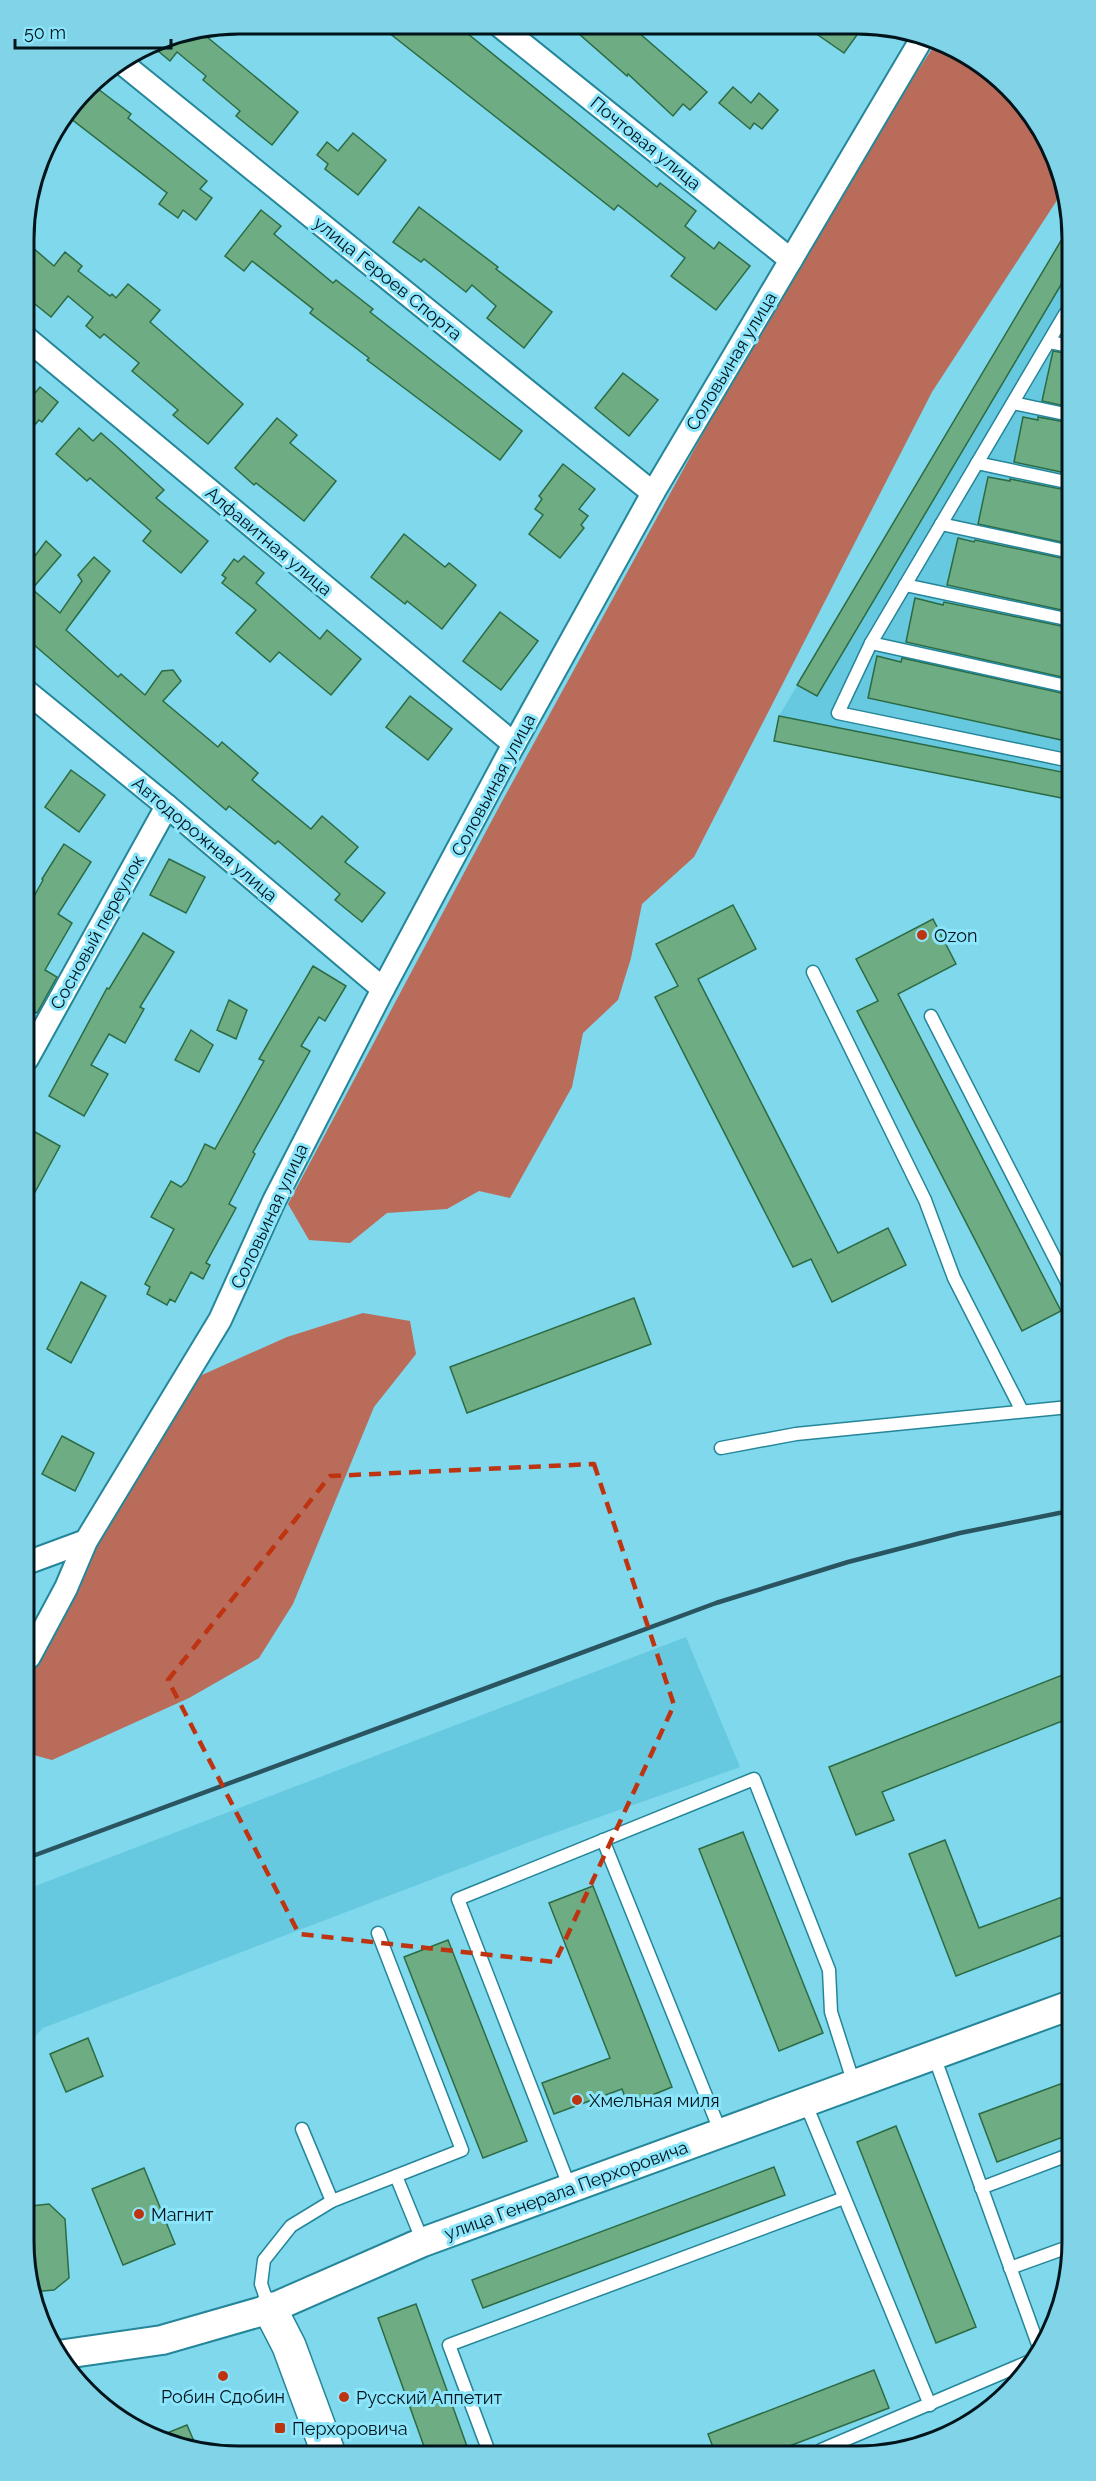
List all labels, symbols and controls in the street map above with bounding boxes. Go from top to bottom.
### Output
scale bar [15,12,171,50]
text: 50 m [24,22,66,43]
street label: Почтовая улица [587,92,705,194]
street label: улица Героев Спорта [310,212,466,344]
street label: Соловьиная улица [681,288,781,434]
street label: Алфавитная улица [202,482,336,600]
street label: Соловьиная улица [447,710,539,860]
street label: Автодорожная улица [128,772,282,906]
street label: Сосновый переулок [46,851,148,1013]
place label: Ozon [934,925,977,946]
marker: Ozon [915,928,929,942]
street label: Соловьиная улица [226,1140,312,1292]
place label: Хмельная миля [589,2090,720,2111]
marker: Хмельная миля [570,2093,584,2107]
street label: улица Генерала Перхоровича [441,2136,691,2244]
place label: Магнит [151,2204,214,2225]
marker: Магнит [132,2207,146,2221]
marker: Робин Сдобин [216,2369,230,2383]
place label: Робин Сдобин [161,2386,285,2407]
place label: Русский Аппетит [356,2387,503,2408]
marker: Русский Аппетит [337,2390,351,2404]
place label: Перхоровича [292,2418,408,2439]
marker: Перхоровича [273,2421,287,2435]

